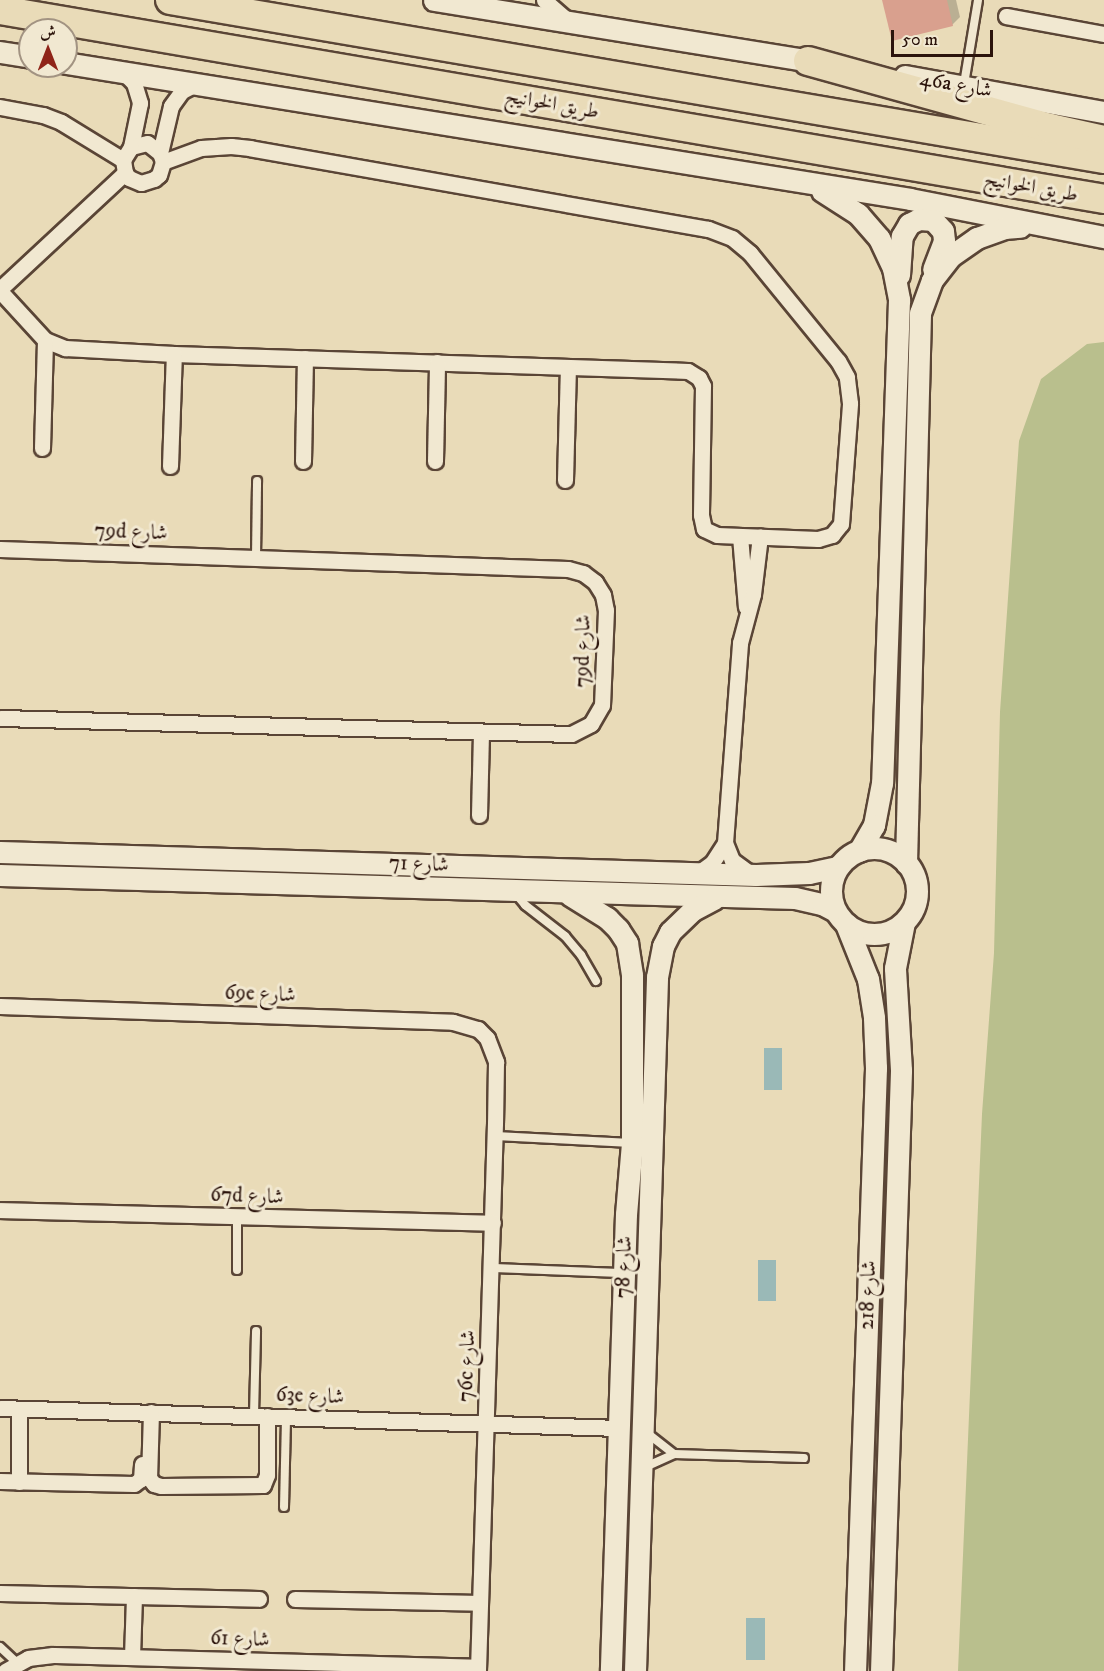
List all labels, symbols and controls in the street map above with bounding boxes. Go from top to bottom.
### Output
north arrow [18,18,78,78]
scale bar [894,18,996,56]
text: ش [40,22,56,42]
text: 50 m [902,29,938,51]
street label: 46a شارع [918,66,994,104]
street label: طريق الخوانيج [503,83,601,125]
street label: طريق الخوانيج [982,166,1080,208]
street label: 79d شارع [94,518,168,546]
street label: 79d شارع [570,614,596,688]
street label: شارع 71 [389,850,449,878]
street label: 69e شارع [224,980,296,1008]
street label: 67d شارع [210,1182,284,1210]
street label: شارع 78 [610,1235,638,1299]
street label: شارع 218 [854,1260,882,1330]
street label: 76c شارع [453,1330,481,1402]
street label: 63e شارع [275,1382,345,1410]
street label: شارع 61 [210,1625,270,1653]

